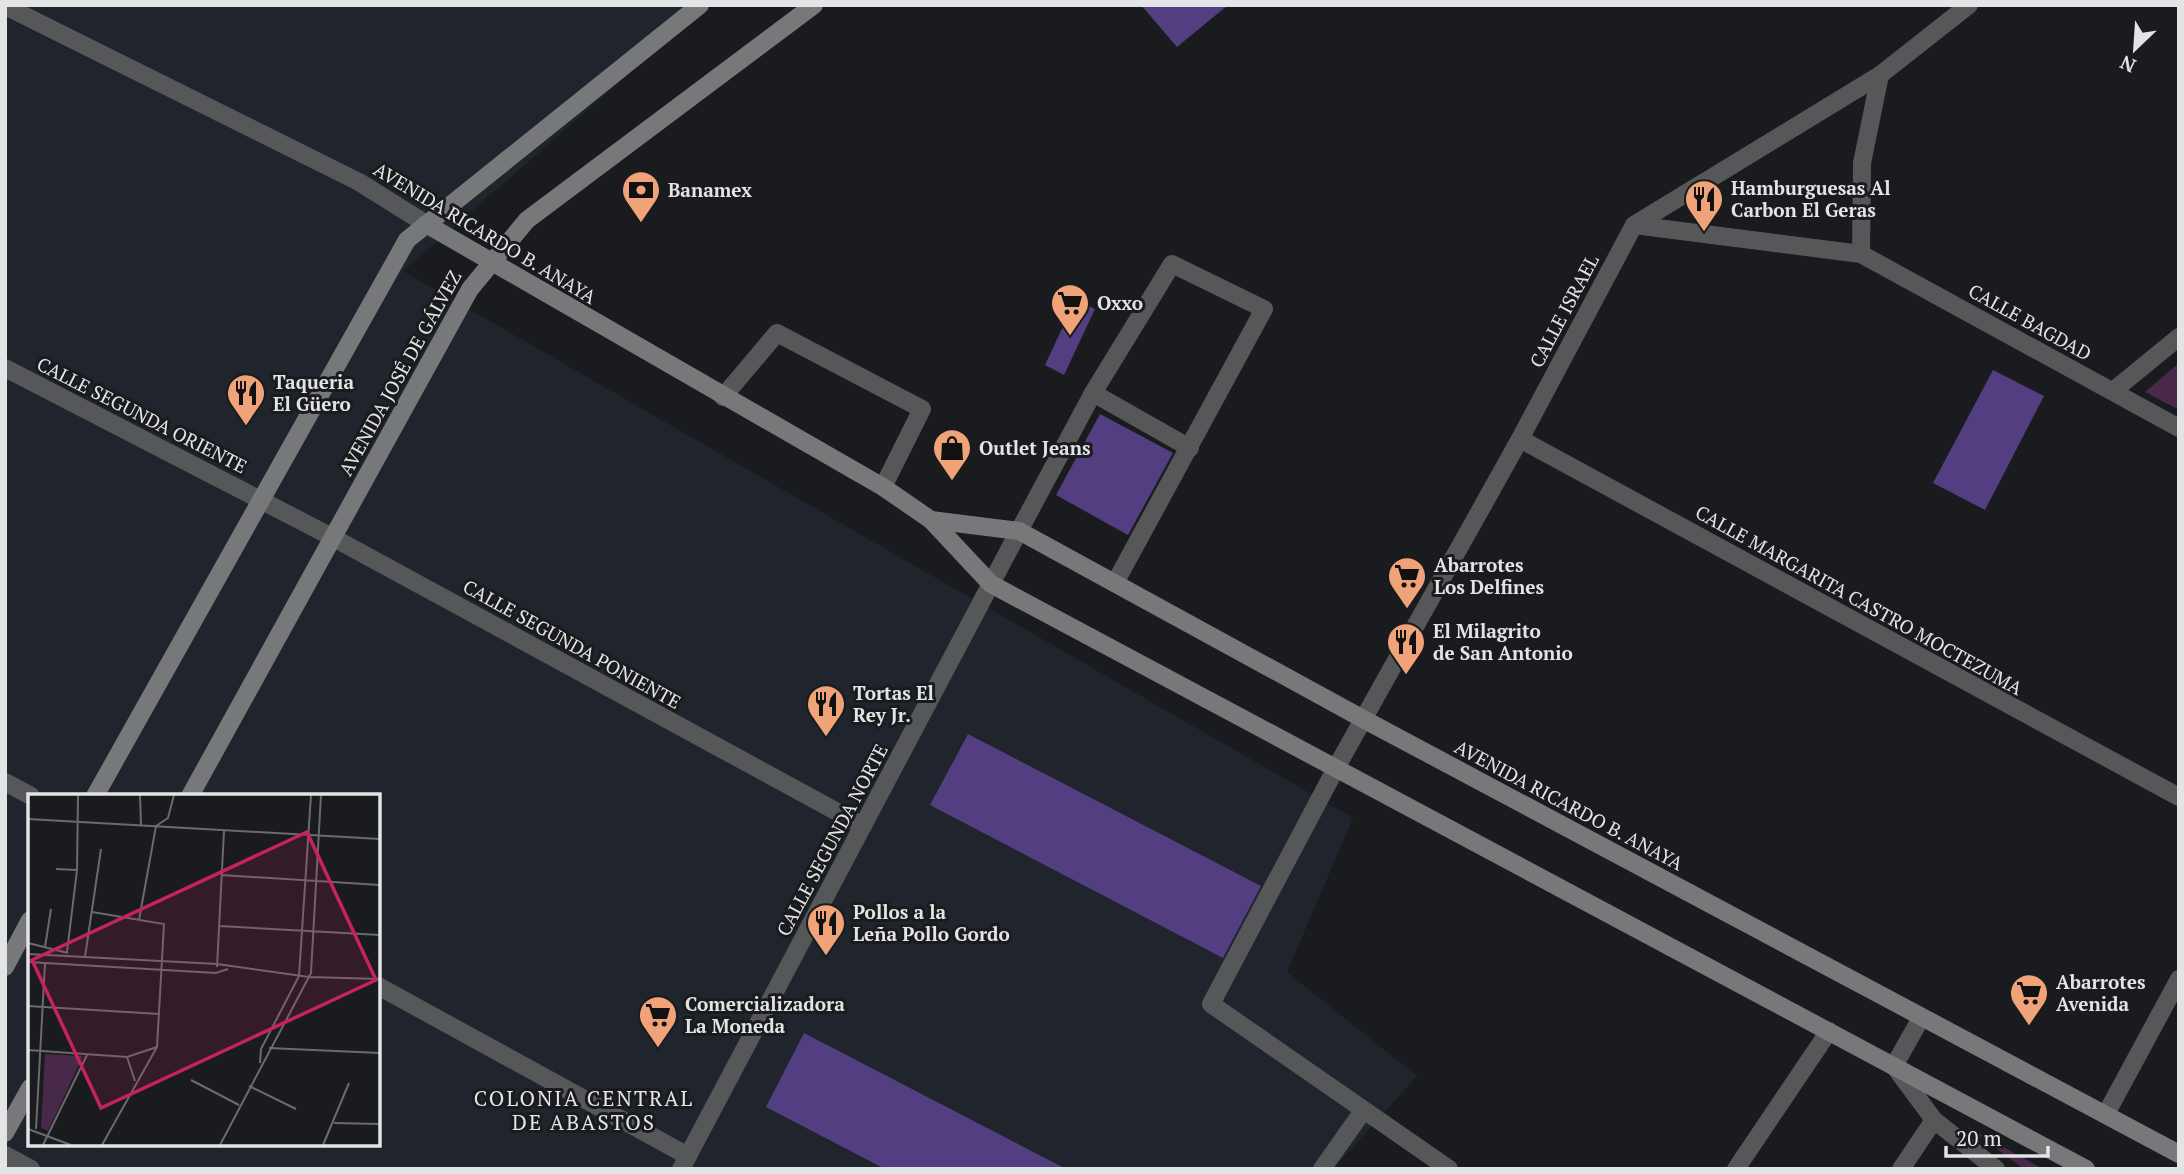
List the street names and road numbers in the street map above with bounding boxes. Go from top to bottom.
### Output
street label: AVENIDA RICARDO B. ANAYA [369,156,601,309]
street label: CALLE ISRAEL [1523,249,1604,372]
street label: AVENIDA JOSÉ DE GÁLVEZ [333,266,467,480]
street label: CALLE BAGDAD [1964,277,2096,366]
street label: CALLE SEGUNDA ORIENTE [33,351,252,478]
street label: CALLE MARGARITA CASTRO MOCTEZUMA [1691,499,2027,700]
street label: CALLE SEGUNDA PONIENTE [459,573,686,714]
street label: AVENIDA RICARDO B. ANAYA [1451,734,1688,876]
street label: CALLE SEGUNDA NORTE [770,739,893,940]

